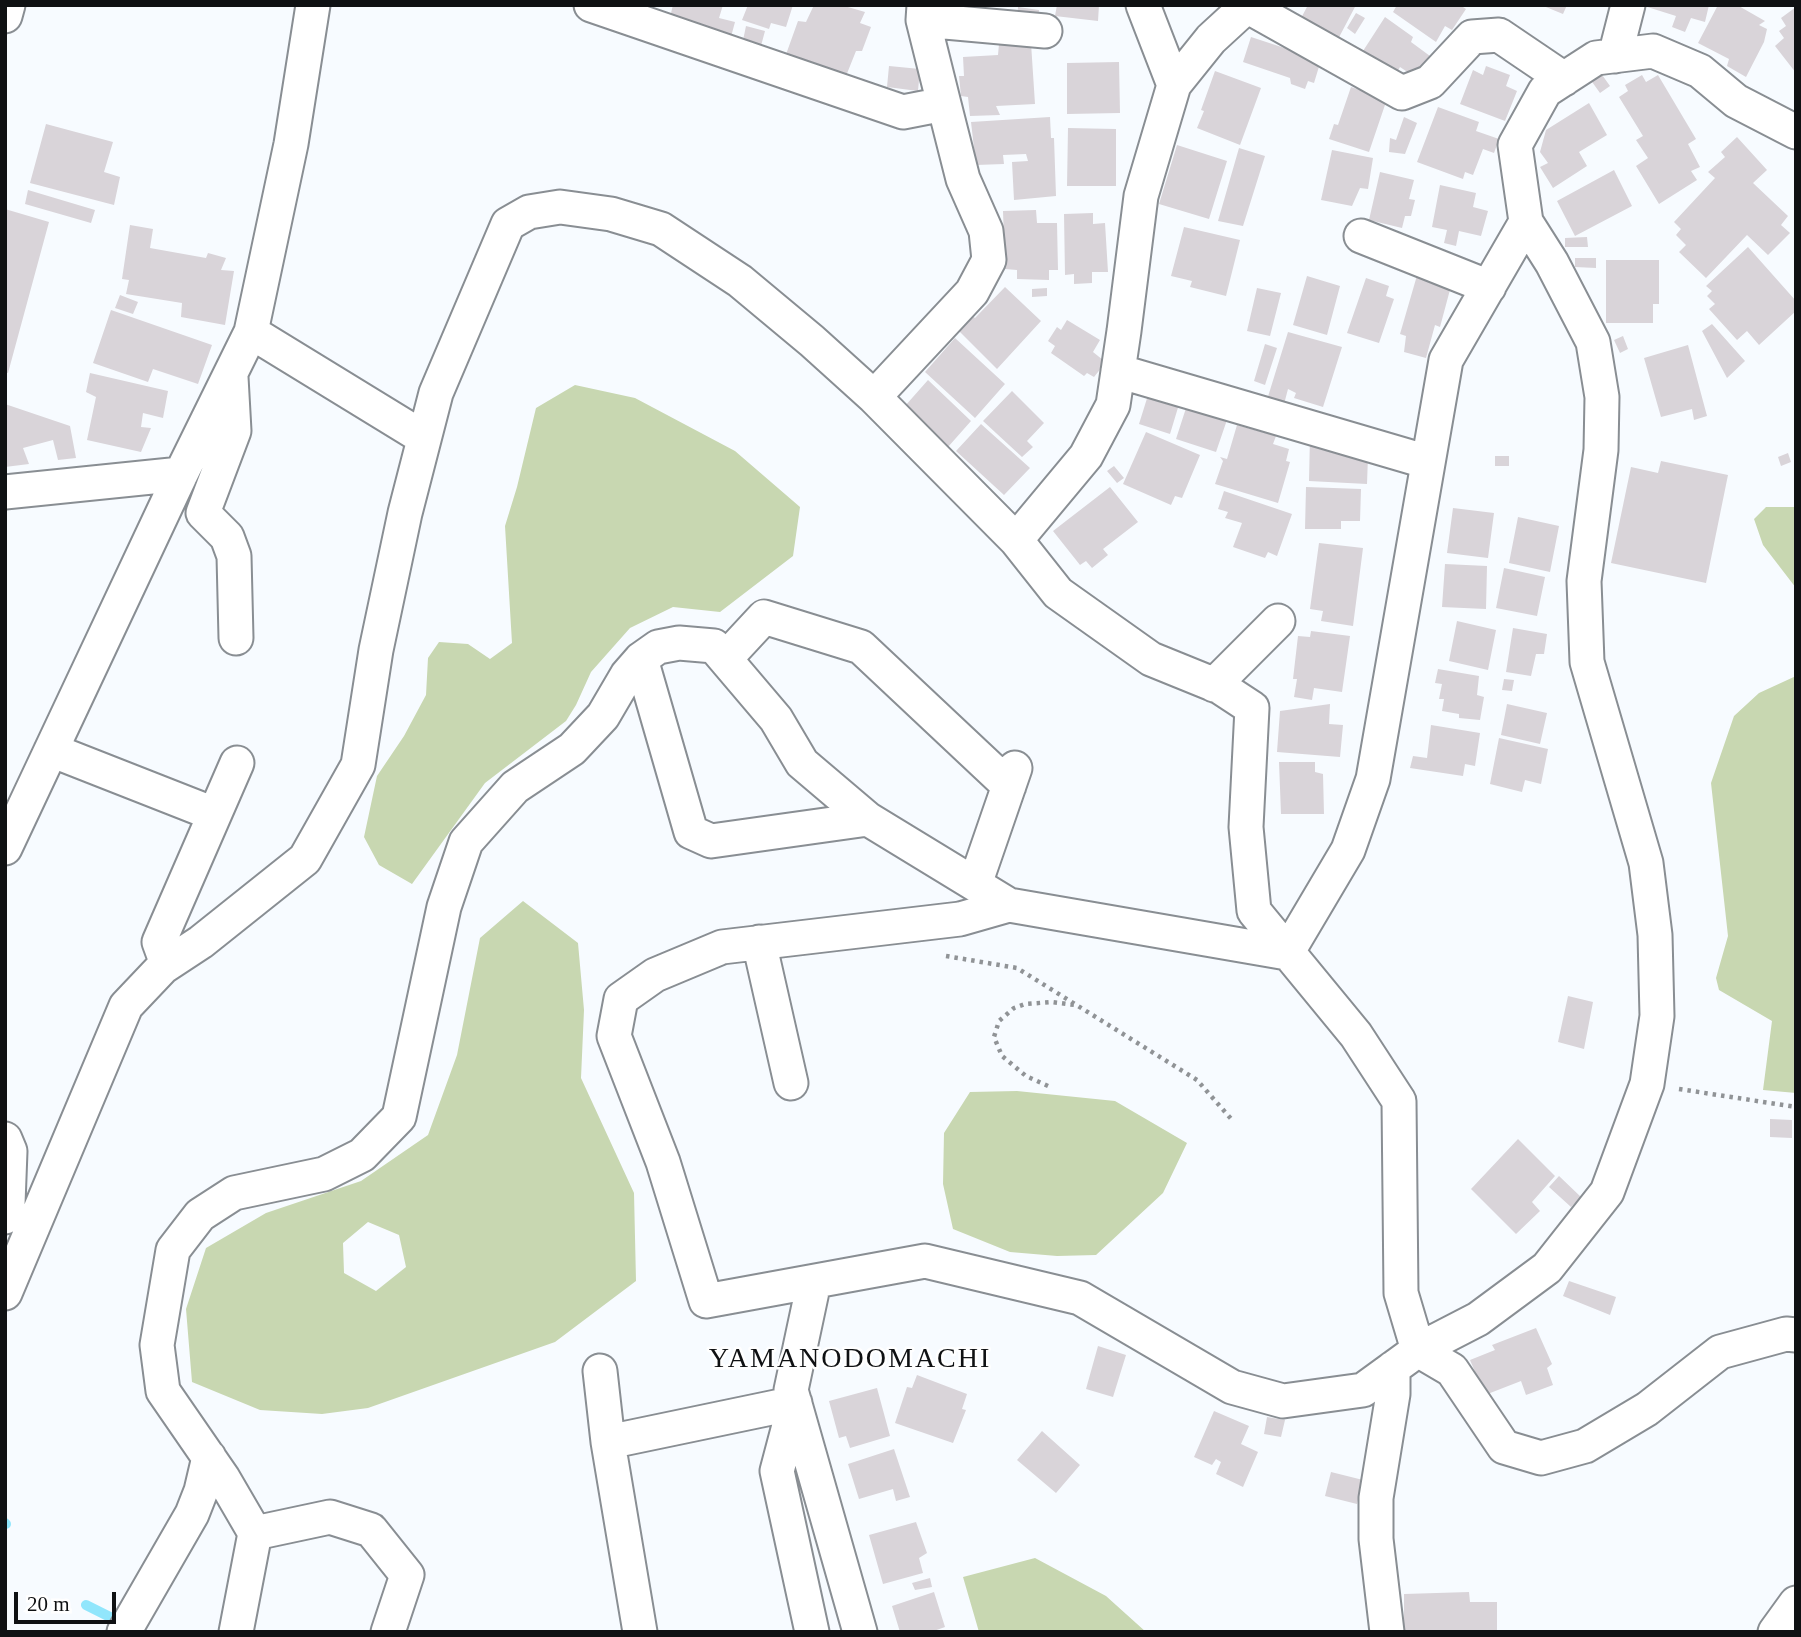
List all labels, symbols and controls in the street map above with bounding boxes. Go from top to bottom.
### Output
district label: YAMANODOMACHI [710,1343,990,1377]
scale bar [18,1578,119,1622]
text: 20 m [27,1592,70,1616]

